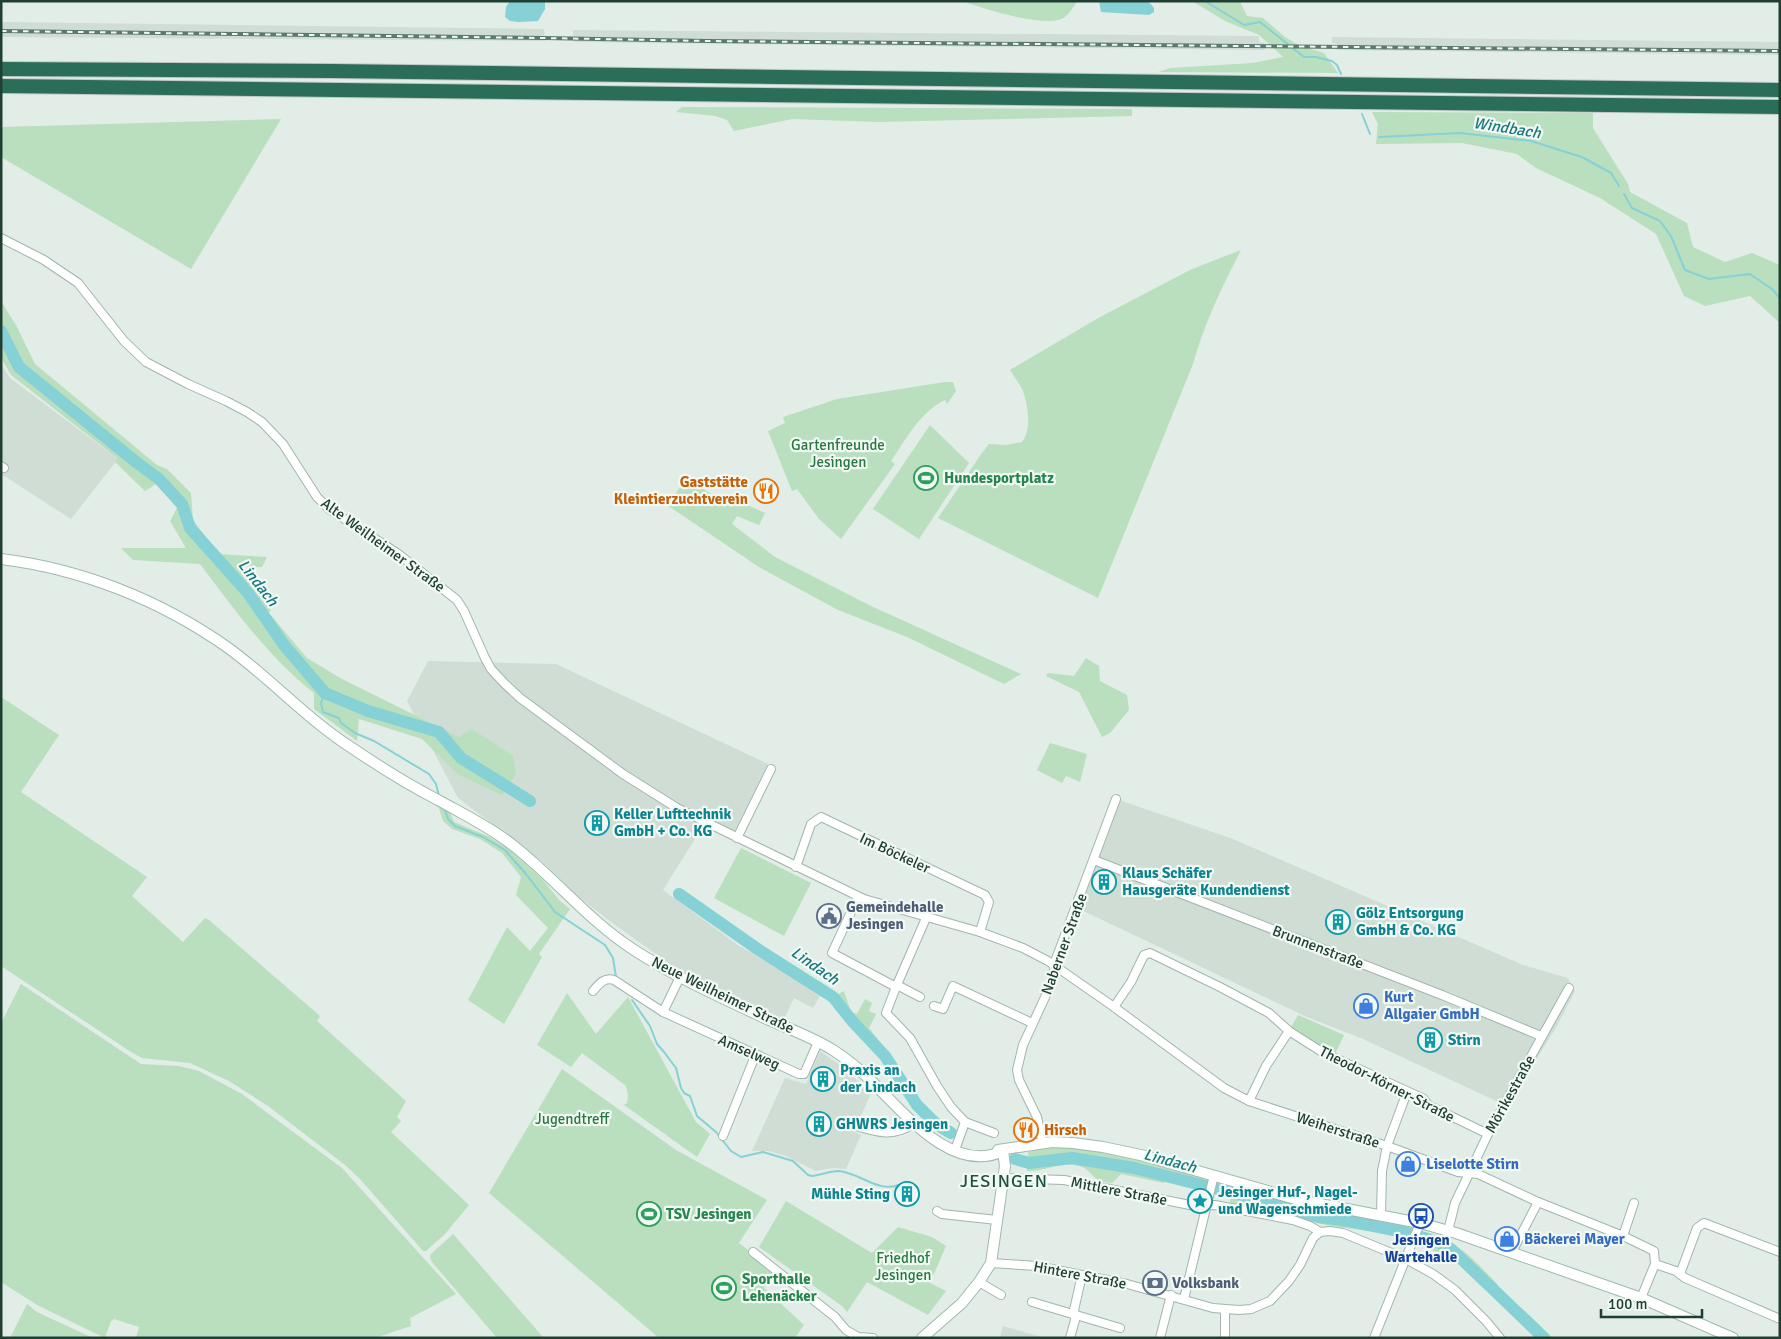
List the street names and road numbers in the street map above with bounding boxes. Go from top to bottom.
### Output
street label: Alte Weilheimer Straße [318,494,448,596]
street label: Im Böckeler [857,829,934,877]
street label: Naberner Straße [1037,891,1091,997]
street label: Brunnenstraße [1270,921,1366,973]
street label: Neue Weilheimer Straße [649,953,797,1037]
street label: Amselweg [715,1030,783,1074]
street label: Theodor-Körner-Straße [1316,1042,1458,1126]
street label: Mörikestraße [1481,1052,1539,1136]
street label: Weiherstraße [1294,1108,1382,1152]
street label: Mittlere Straße [1069,1173,1169,1209]
street label: Hintere Straße [1032,1257,1128,1293]

